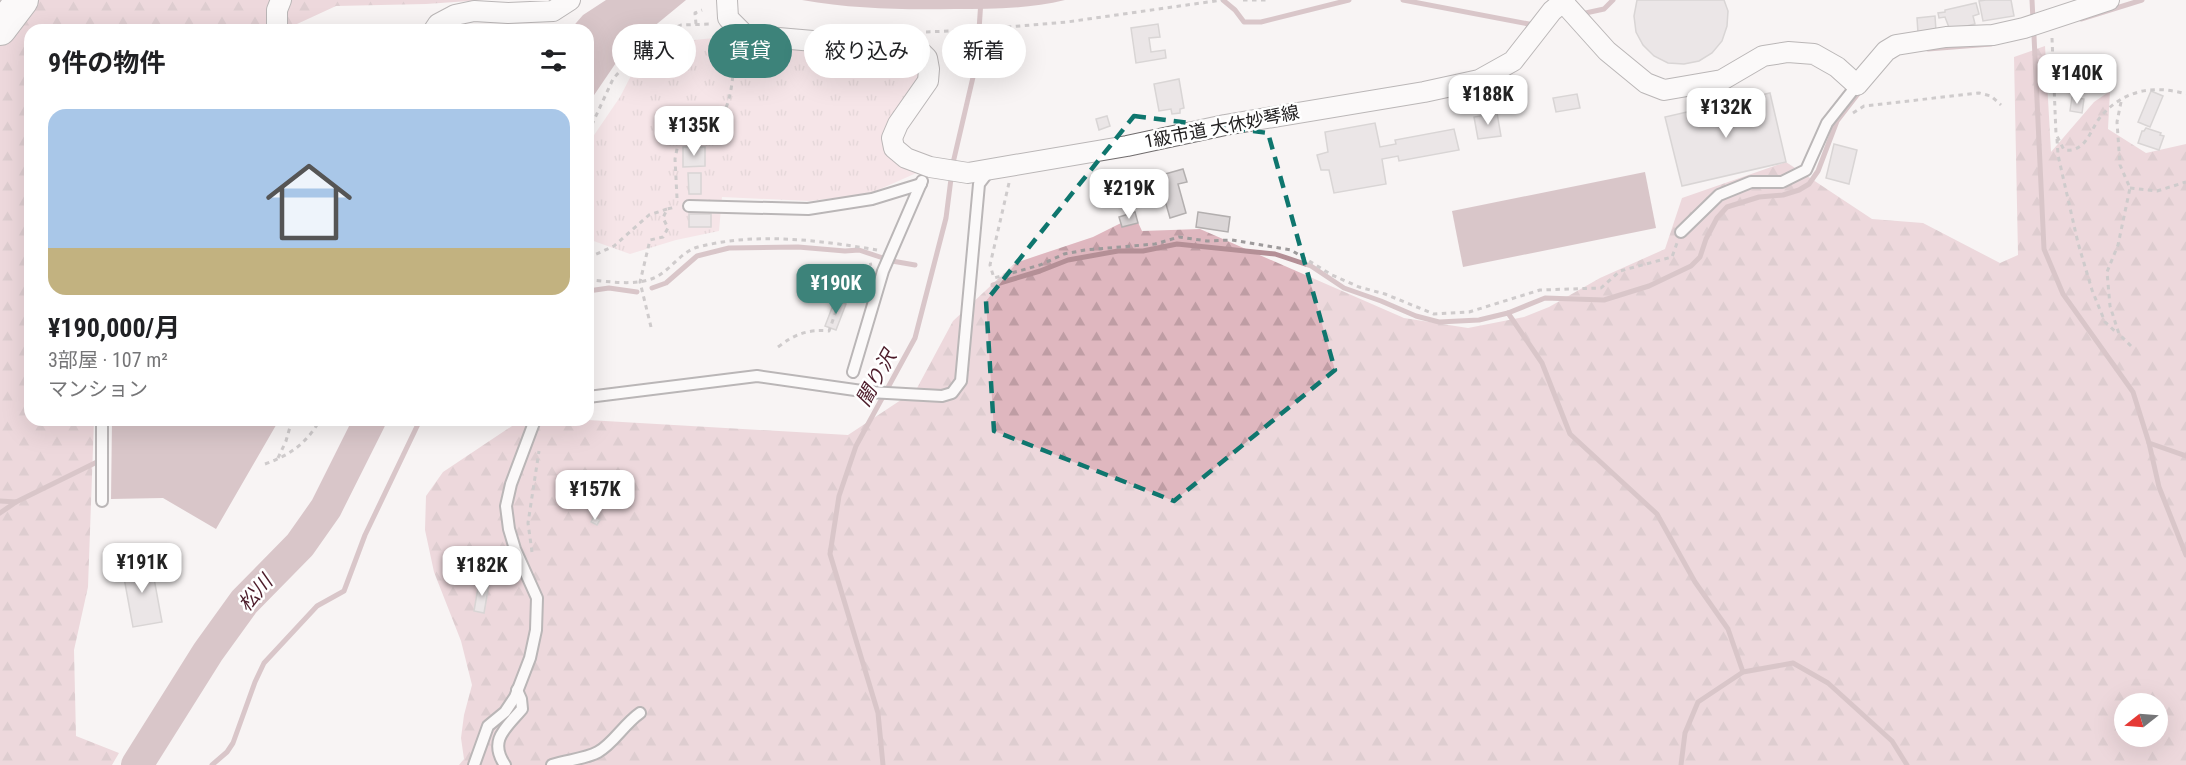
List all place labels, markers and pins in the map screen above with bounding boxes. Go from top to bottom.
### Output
pin: ¥140K [2035,54,2119,105]
pin: ¥188K [1446,75,1530,126]
pin: ¥132K [1684,88,1768,139]
pin: ¥135K [652,106,736,157]
pin: ¥219K [1087,169,1171,220]
pin: ¥190K [794,264,878,315]
pin: ¥157K [553,470,637,521]
pin: ¥191K [100,543,184,594]
pin: ¥182K [440,546,524,597]

